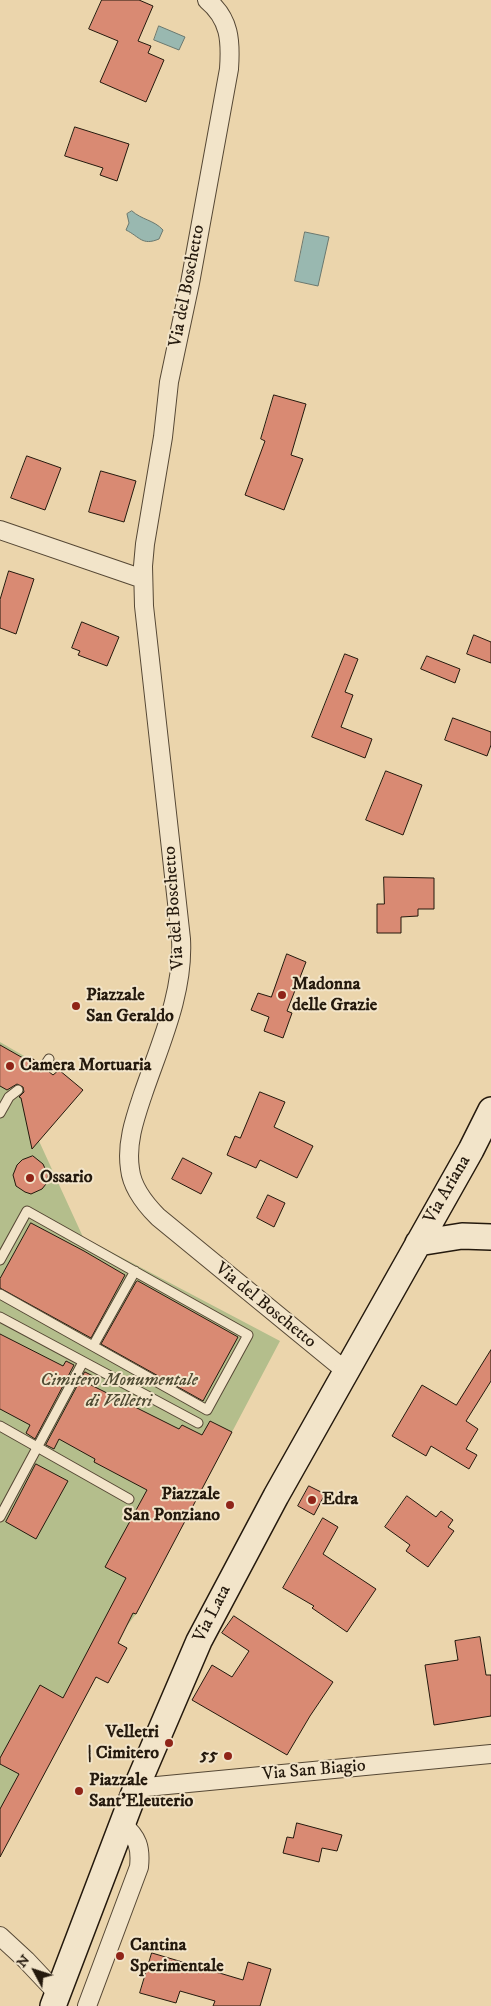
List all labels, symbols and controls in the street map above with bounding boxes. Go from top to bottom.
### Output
street label: Via del Boschetto [166,223,210,349]
street label: Via del Boschetto [160,845,190,971]
place label: Madonna delle Grazie [292,974,377,1016]
place label: Piazzale San Geraldo [86,985,174,1028]
marker: Madonna delle Grazie [276,989,288,1001]
marker: Piazzale San Geraldo [70,1000,82,1012]
place label: Camera Mortuaria [20,1055,151,1077]
marker: Camera Mortuaria [4,1060,16,1072]
street label: Via Ariana [420,1152,476,1228]
place label: Ossario [40,1167,93,1189]
marker: Ossario [24,1172,36,1184]
street label: Via del Boschetto [210,1259,320,1353]
park label: Cimitero Monumentale di Velletri [40,1370,198,1412]
place label: Piazzale San Ponziano [123,1484,220,1526]
place label: Edra [322,1489,358,1511]
marker: Edra [306,1494,318,1506]
marker: Piazzale San Ponziano [224,1499,236,1511]
street label: Via Lata [189,1582,237,1646]
place label: Velletri | Cimitero [87,1722,159,1765]
marker: Velletri | Cimitero [163,1737,175,1749]
place label: 55 [200,1745,218,1767]
marker: 55 [222,1750,234,1762]
street label: Via San Biagio [262,1756,366,1786]
place label: Piazzale Sant'Eleuterio [89,1770,193,1812]
marker: Piazzale Sant'Eleuterio [73,1785,85,1797]
place label: Cantina Sperimentale [130,1935,224,1978]
north arrow [10,1946,60,1996]
marker: Cantina Sperimentale [114,1950,126,1962]
text: N [13,1951,34,1972]

